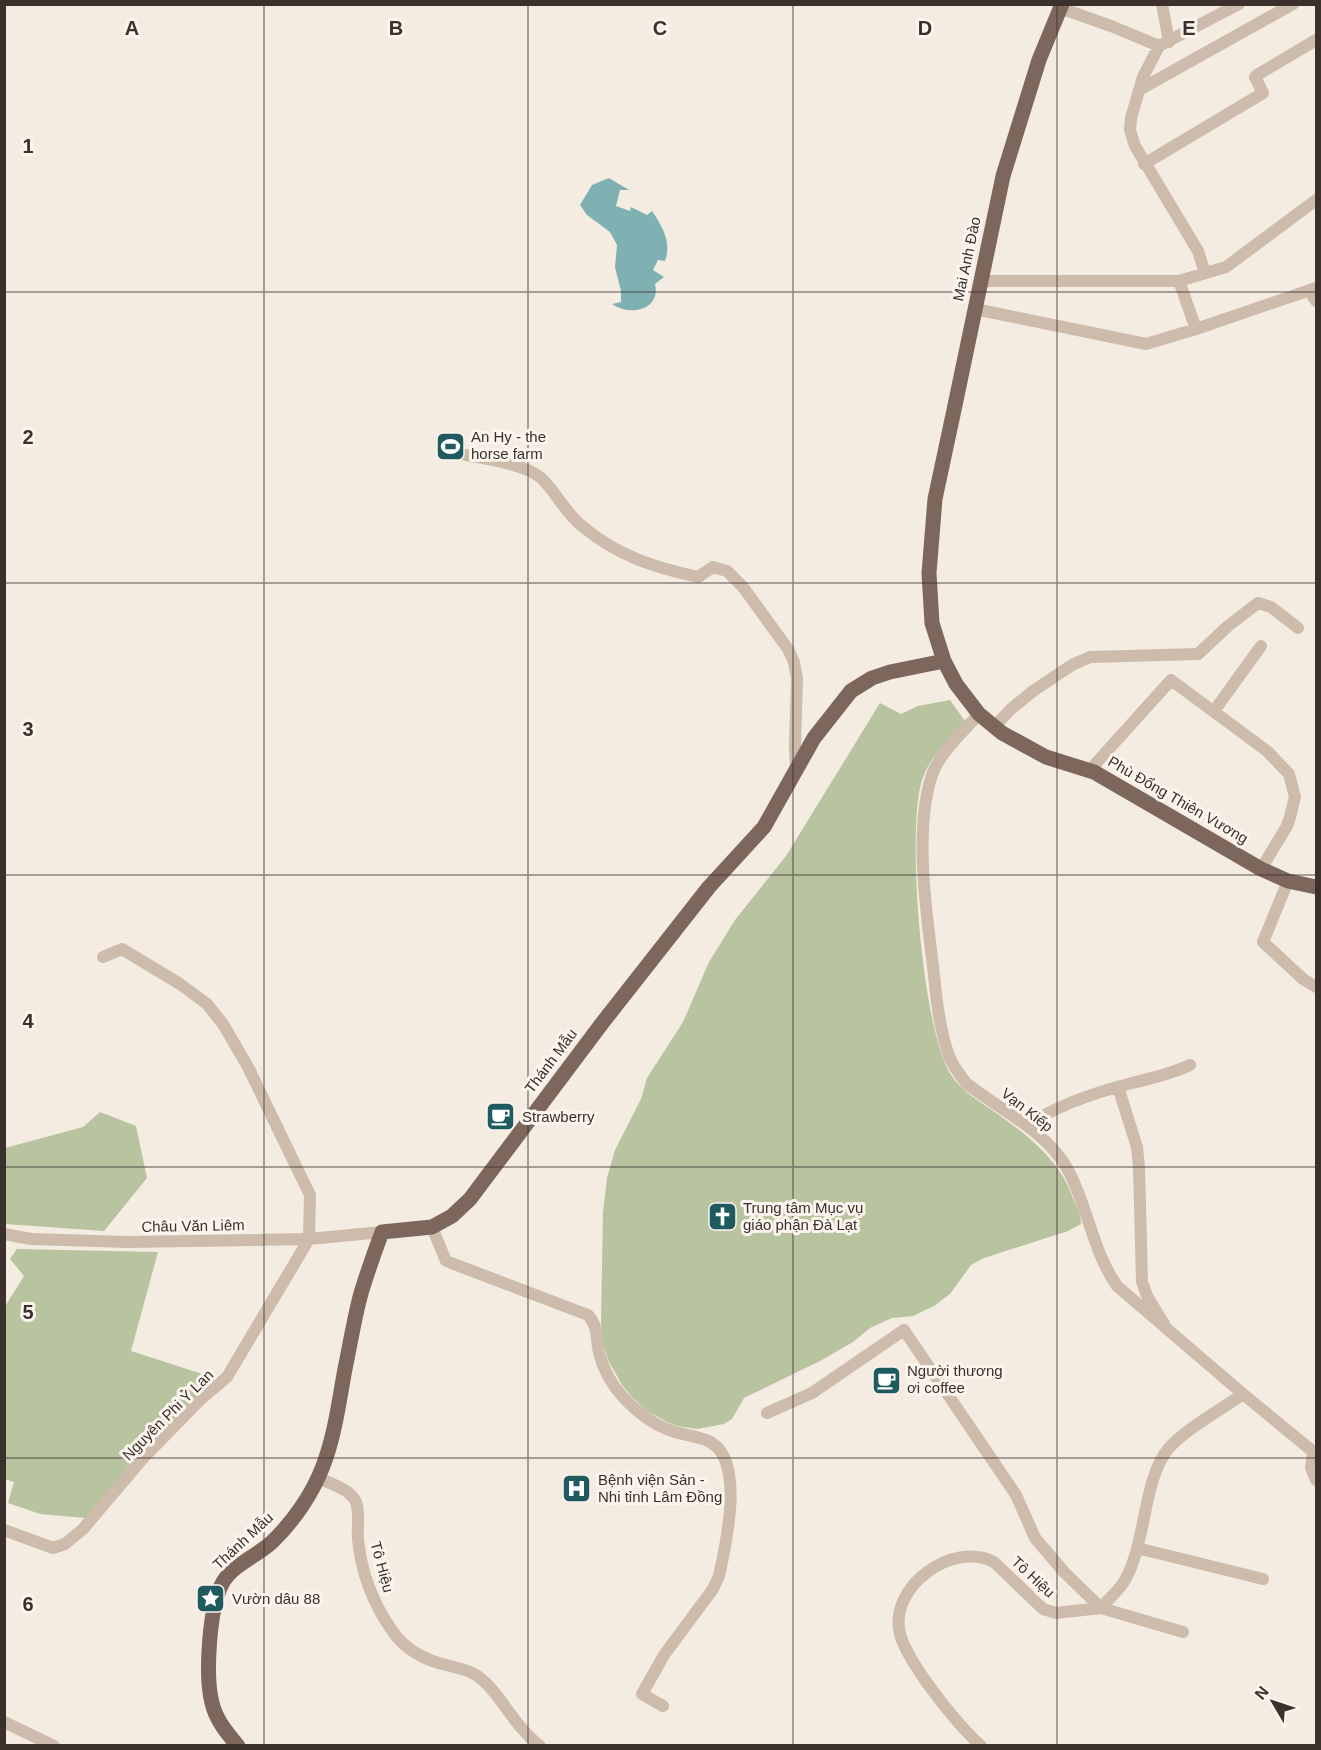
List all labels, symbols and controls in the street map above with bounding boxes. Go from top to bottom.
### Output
text: A [125,17,139,39]
text: B [389,17,403,39]
text: C [653,17,667,39]
text: D [918,17,932,39]
text: E [1182,17,1196,39]
text: 1 [22,135,34,157]
street label: Mai Anh Đào [949,215,984,303]
text: 2 [22,426,34,448]
place label: An Hy - the horse farm [471,428,546,462]
sports icon: An Hy - the horse farm [434,430,466,462]
text: 3 [22,718,34,740]
street label: Phù Đổng Thiên Vương [1105,752,1251,847]
text: 4 [22,1010,34,1032]
street label: Thánh Mẫu [521,1025,580,1096]
street label: Vạn Kiếp [998,1084,1057,1135]
cafe icon: Strawberry [485,1101,517,1133]
place label: Strawberry [522,1108,595,1125]
place label: Trung tâm Mục vụ giáo phận Đà Lạt [743,1199,863,1233]
church icon: Trung tâm Mục vụ giáo phận Đà Lạt [706,1201,738,1233]
street label: Châu Văn Liêm [141,1216,245,1235]
text: 5 [22,1301,34,1323]
place label: Người thương ơi coffee [907,1362,1003,1396]
cafe icon: Người thương ơi coffee [870,1364,902,1396]
street label: Nguyên Phi Ỷ Lan [119,1366,216,1463]
place label: Bệnh viện Sản - Nhi tỉnh Lâm Đồng [598,1471,722,1505]
hospital icon: Bệnh viện Sản - Nhi tỉnh Lâm Đồng [561,1473,593,1505]
street label: Thánh Mẫu [209,1509,276,1573]
street label: Tô Hiệu [367,1539,397,1594]
street label: Tô Hiệu [1008,1553,1058,1601]
place icon: Vườn dâu 88 [195,1583,227,1615]
place label: Vườn dâu 88 [232,1590,320,1607]
text: 6 [22,1593,34,1615]
north arrow [1243,1672,1303,1732]
text: N [1251,1683,1272,1703]

